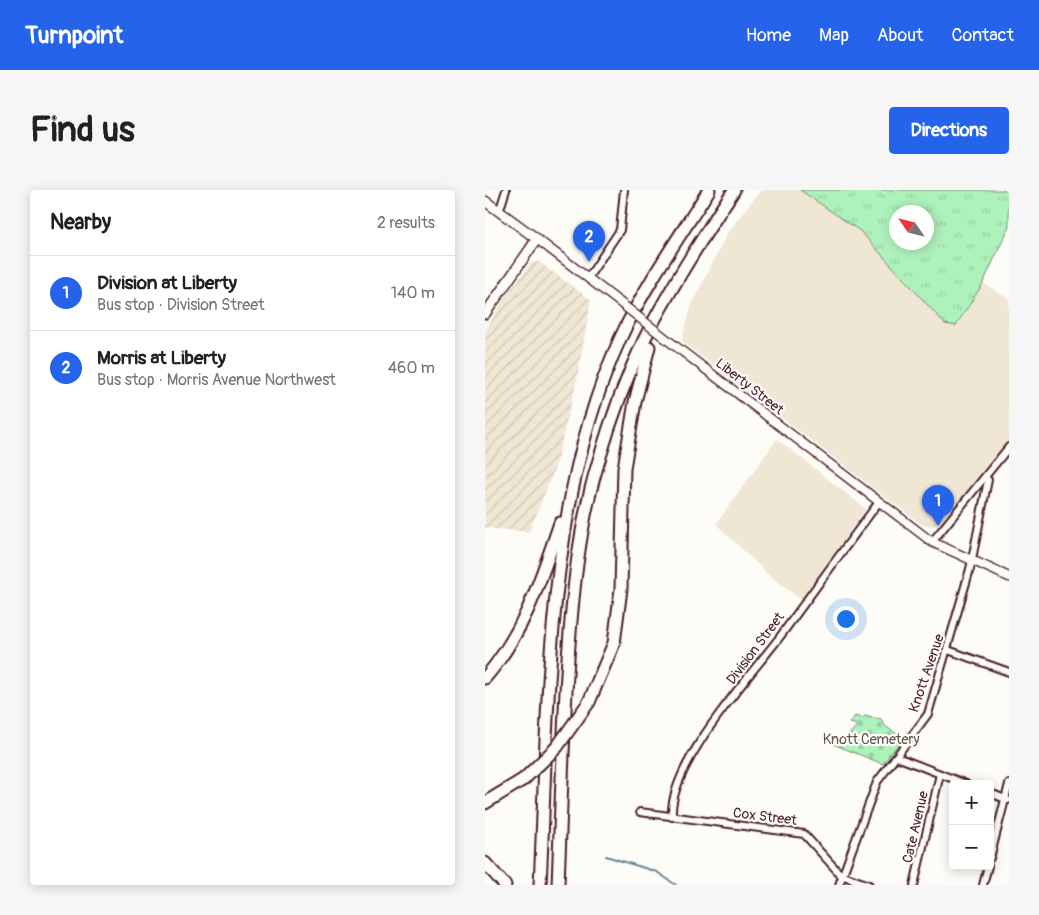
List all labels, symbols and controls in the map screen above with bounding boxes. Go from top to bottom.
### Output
text: Turnpoint [25,21,123,50]
text: Home [746,24,791,47]
text: Map [819,24,849,47]
text: About [877,24,923,47]
text: Contact [951,24,1014,47]
button: Directions [889,107,1009,154]
text: Find us [30,108,135,152]
north arrow [889,205,934,250]
text: Nearby [50,209,111,236]
text: 2 results [377,213,435,233]
pin: 2 [573,221,605,262]
text: Division at Liberty [97,271,237,295]
text: 1 [63,283,69,303]
text: 140 m [391,283,435,303]
text: Bus stop · Division Street [97,295,265,315]
text: Morris at Liberty [97,346,226,370]
street label: Liberty Street [712,355,787,418]
text: 2 [62,358,70,378]
text: 460 m [388,358,435,378]
text: Bus stop · Morris Avenue Northwest [97,370,336,390]
pin: 1 [922,485,954,526]
your location [833,606,859,632]
street label: Division Street [723,609,788,688]
street label: Knott Avenue [905,632,948,714]
park label: Knott Cemetery [823,731,919,748]
map controls [949,780,994,870]
button: + [949,780,994,825]
street label: Cate Avenue [899,789,932,865]
street label: Cox Street [732,804,798,829]
button: − [949,825,994,870]

